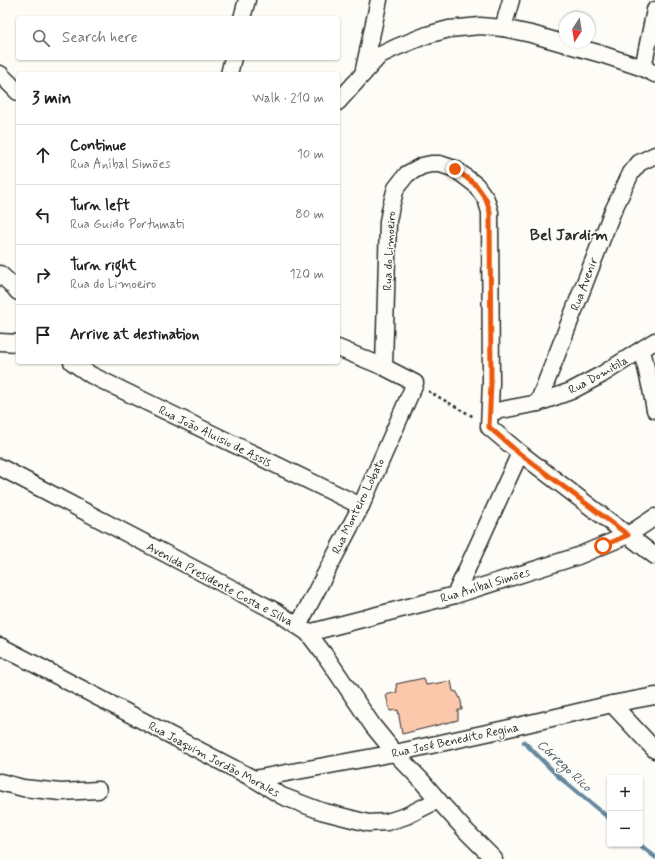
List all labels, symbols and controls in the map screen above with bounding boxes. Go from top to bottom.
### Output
north arrow [559,12,595,48]
search box [16,16,340,60]
icon: search [30,27,52,49]
text: Search here [62,28,138,48]
text: 3 min [32,87,71,109]
text: Walk · 210 m [252,90,324,107]
text: Continue [70,136,126,156]
icon: ahead [32,144,54,166]
text: 10 m [297,146,324,163]
text: Rua Aníbal Simões [70,156,171,173]
route end [446,160,464,178]
text: Turn left [70,196,130,216]
icon: left [32,204,54,226]
text: 80 m [295,206,324,223]
street label: Rua do Limoeiro [380,210,400,291]
text: Rua Guido Portumati [70,216,184,233]
district label: Bel Jardim [530,225,608,246]
street label: Rua Avenir [567,255,603,313]
text: Turn right [70,256,137,276]
icon: right [32,264,54,286]
text: 120 m [290,266,324,283]
text: Rua do Limoeiro [70,276,156,293]
icon: arrive [32,324,54,346]
text: Arrive at destination [70,325,199,345]
street label: Rua Domitila [566,353,631,399]
street label: Rua João Aluisio de Assis [155,403,274,471]
street label: Rua Monteiro Lobato [329,456,389,557]
route start [594,537,612,555]
street label: Avenida Presidente Costa e Silva [143,539,296,630]
street label: Rua Aníbal Simões [439,565,533,607]
street label: Rua Joaquim Jordão Morales [145,718,283,802]
street label: Rua José Benedito Regina [390,720,520,762]
water label: Córrego Rico [532,736,595,797]
map controls [607,775,643,847]
button: + [607,775,643,811]
button: − [607,811,643,847]

